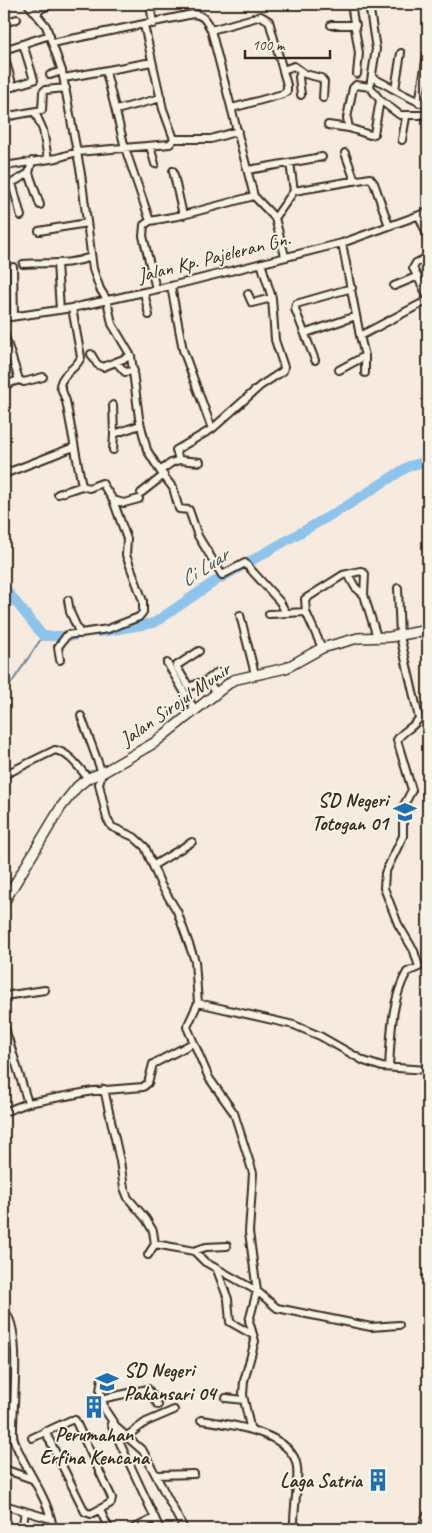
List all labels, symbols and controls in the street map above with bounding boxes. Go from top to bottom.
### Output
scale bar [245,28,330,60]
text: 100 m [252,36,286,55]
street label: Jalan Kp. Pajeleran Gn. [134,226,293,288]
water label: Ci Luar [175,540,237,592]
street label: Jalan Sirojul Munir [114,656,236,752]
place label: SD Negeri Totogan 01 [312,788,391,836]
school or university icon: SD Negeri Totogan 01 [392,799,418,825]
place label: SD Negeri Pakansari 04 [124,1358,219,1406]
school or university icon: SD Negeri Pakansari 04 [94,1369,120,1395]
building icon: Perumahan Erfina Kencana [81,1394,107,1420]
place label: Perumahan Erfina Kencana [39,1422,151,1470]
building icon: Laga Satria [365,1467,391,1493]
place label: Laga Satria [280,1468,364,1493]

